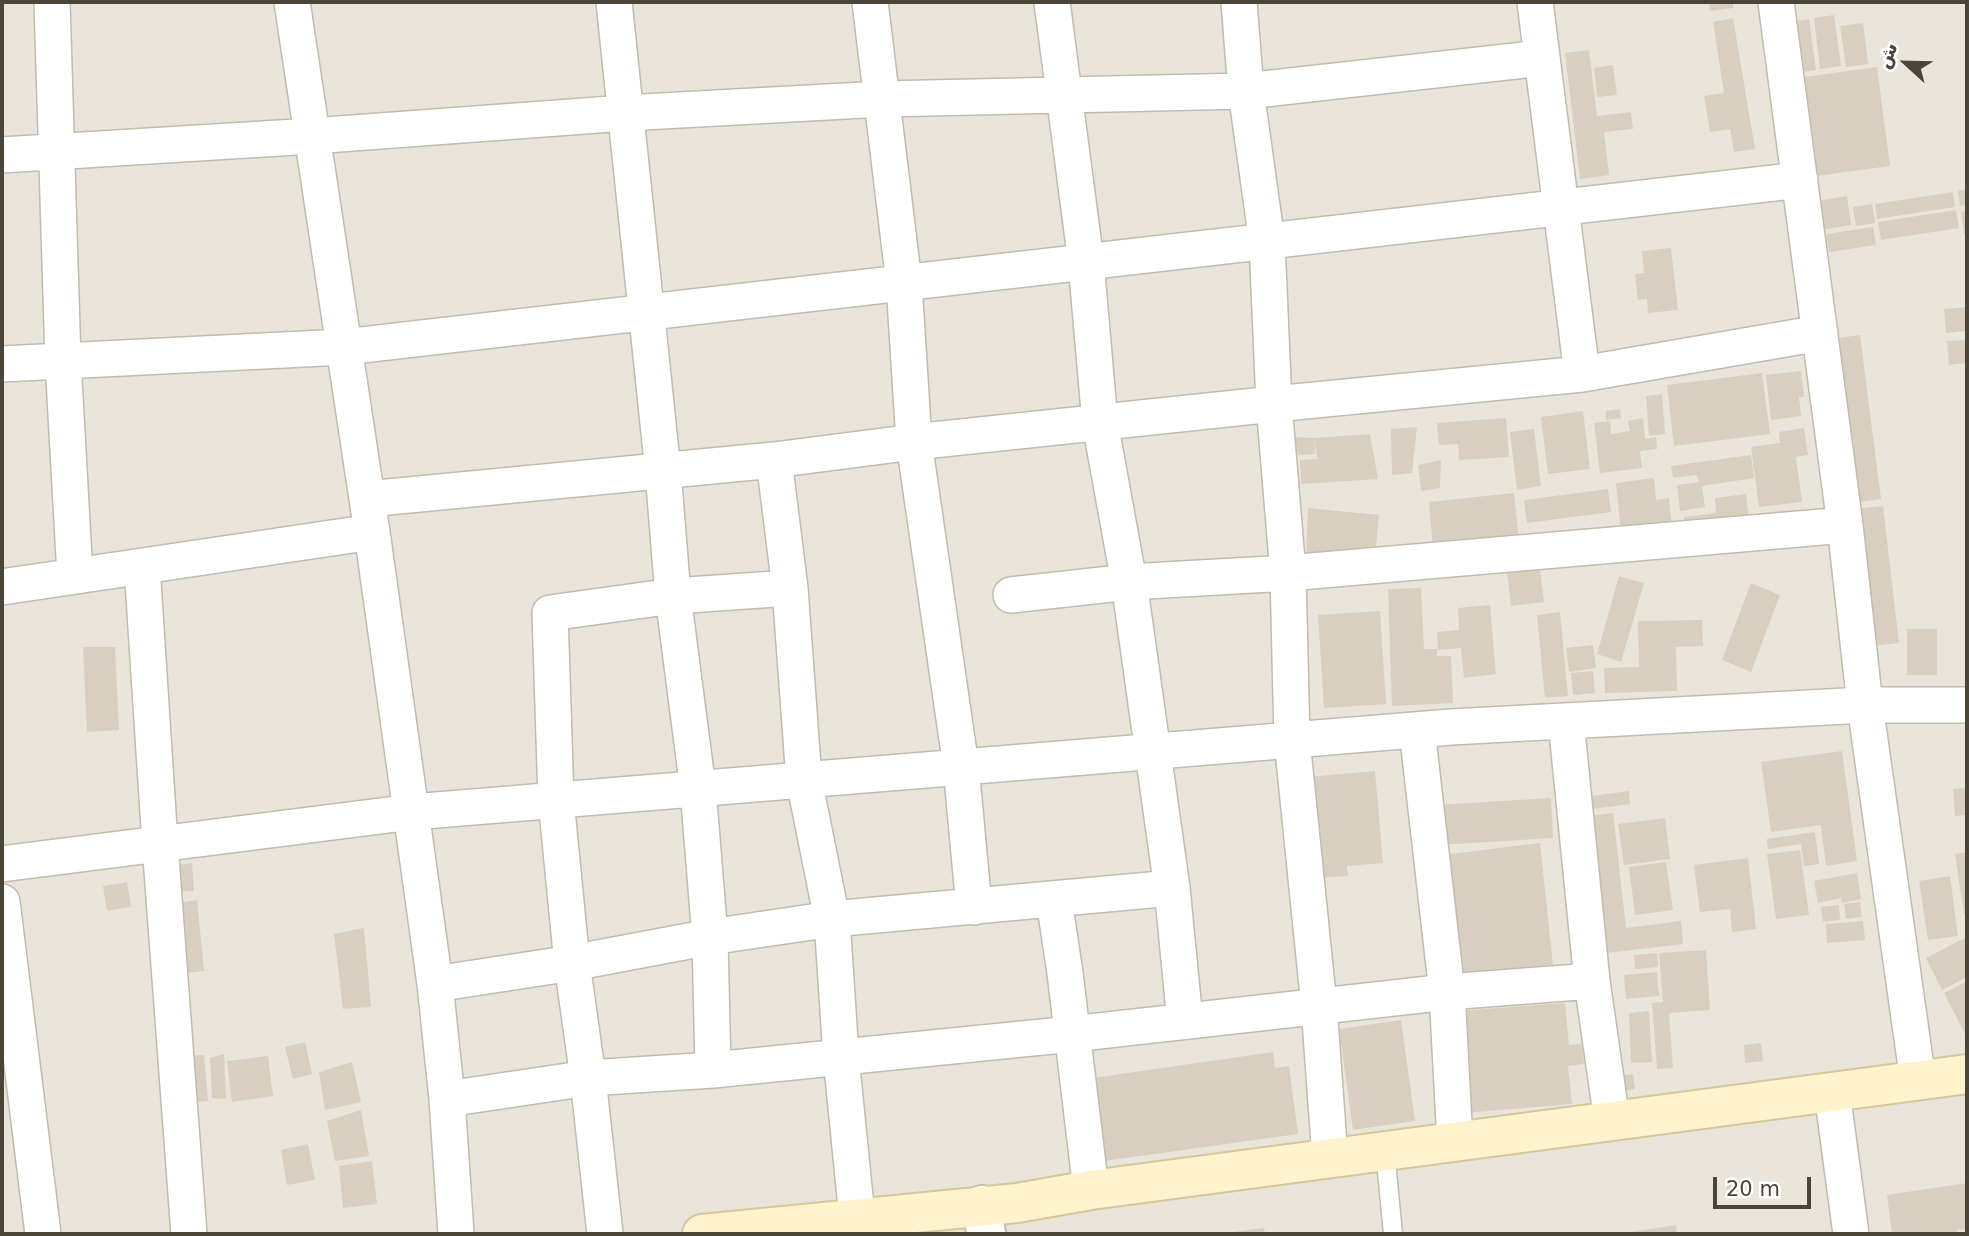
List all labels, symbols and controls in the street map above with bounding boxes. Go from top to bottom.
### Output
north arrow [1871,28,1941,98]
text: ش [1871,39,1902,71]
scale bar [1717,1162,1815,1206]
text: 20 m [1726,1177,1780,1201]

